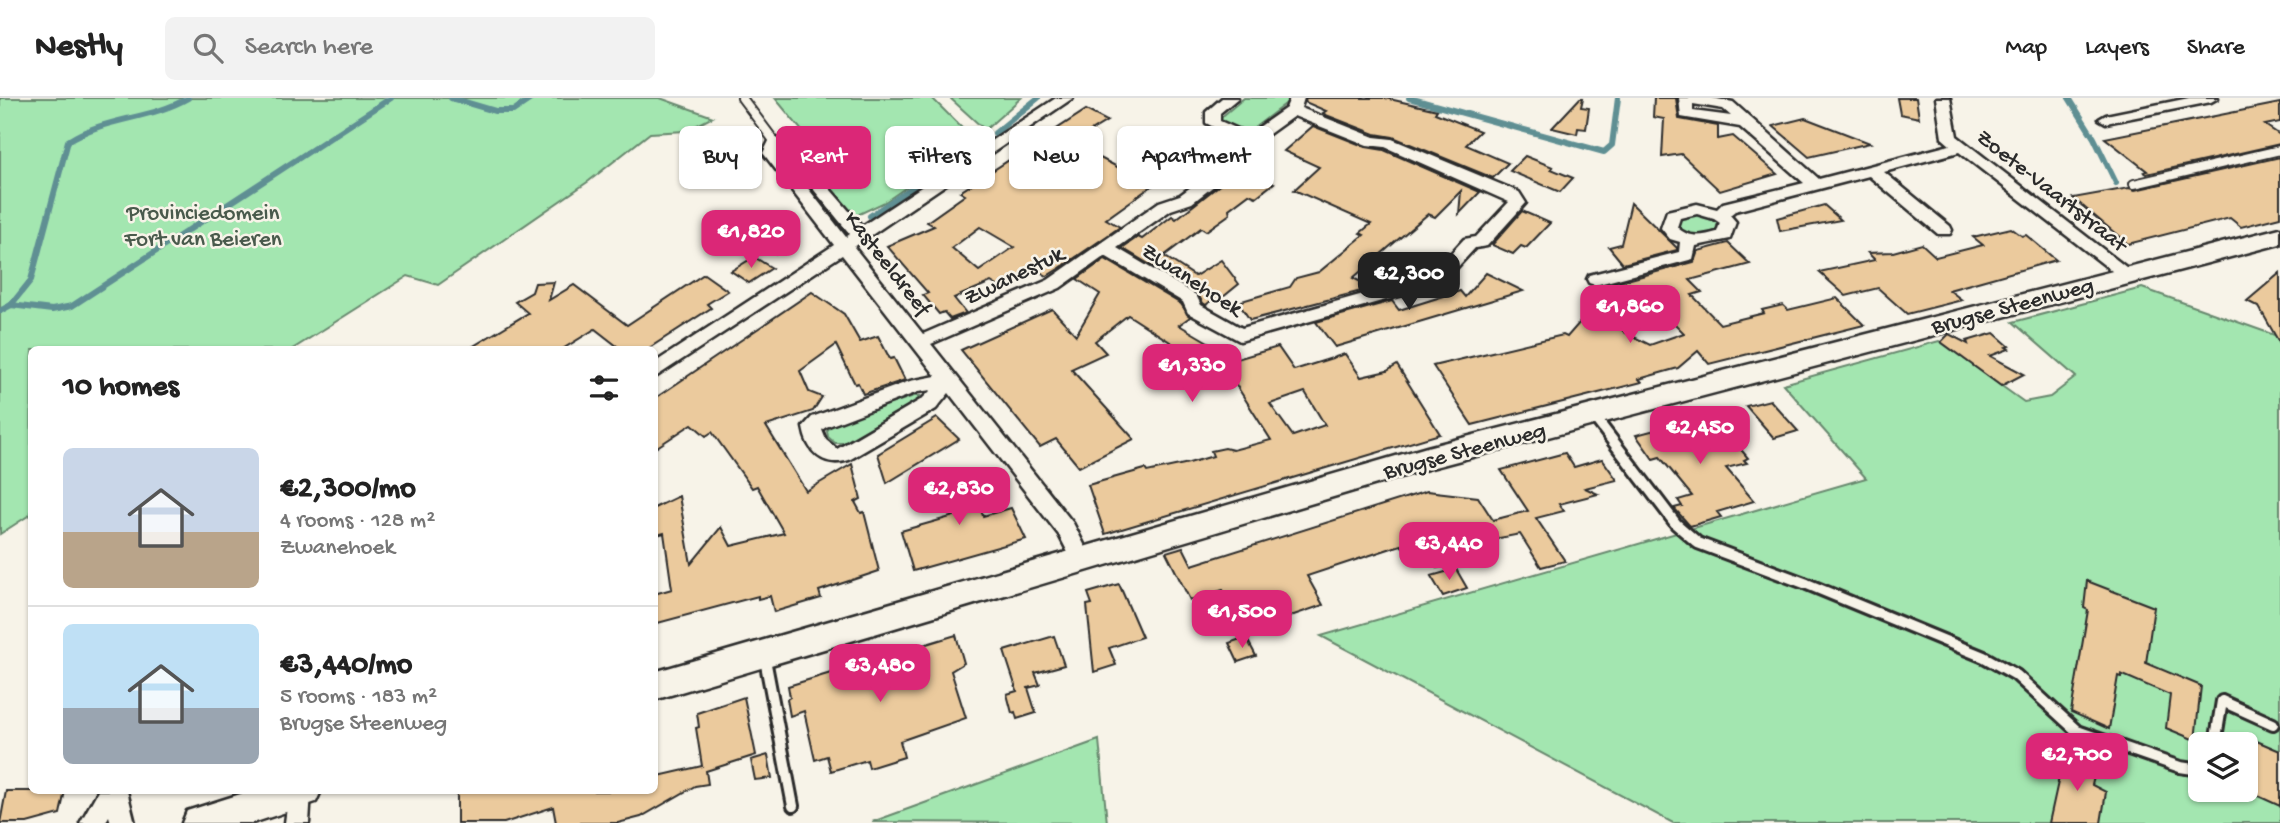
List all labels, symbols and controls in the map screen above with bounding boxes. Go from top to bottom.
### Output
search box [165,17,655,80]
text: Nestly [35,29,123,67]
icon: search [189,29,227,67]
text: Search here [245,33,373,64]
text: Map [2005,34,2047,63]
text: Layers [2085,34,2149,63]
text: Share [2187,34,2245,63]
street label: Zoete-Vaartstraat [1970,124,2133,260]
chip: Buy [679,126,762,189]
chip: Rent [776,126,871,189]
chip: Filters [885,126,995,189]
chip: New [1009,126,1103,189]
chip: Apartment [1117,126,1274,189]
park label: Provinciedomein Fort van Beieren [123,201,282,254]
street label: Kasteeldreef [837,207,936,323]
pin: €1,820 [694,211,808,270]
text: €1,820 [717,219,785,246]
street label: Zwanehoek [1136,238,1249,325]
street label: Zwanestuk [960,240,1071,313]
pin: €2,300 [1352,252,1466,312]
text: €2,300 [1374,261,1444,288]
street label: Brugse Steenweg [1928,273,2097,342]
pin: €1,860 [1573,286,1687,345]
text: €1,860 [1596,294,1664,321]
pin: €1,330 [1135,344,1249,404]
text: €1,330 [1158,353,1226,380]
icon: filters [585,369,623,407]
text: 10 homes [63,371,179,406]
pin: €2,450 [1643,406,1757,466]
text: €2,450 [1666,415,1734,442]
street label: Brugse Steenweg [1380,418,1549,487]
pin: €2,830 [902,468,1016,527]
text: €2,300/mo [280,473,416,508]
icon: home [119,476,203,560]
text: €2,830 [924,476,994,503]
text: 4 rooms · 128 m² [280,508,435,535]
pin: €3,440 [1392,522,1506,582]
text: €3,440 [1415,531,1483,558]
text: Zwanehoek [280,535,395,562]
pin: €1,500 [1185,590,1299,650]
text: €1,500 [1208,599,1276,626]
pin: €3,480 [823,644,937,704]
text: €3,440/mo [280,649,412,684]
icon: home [119,652,203,736]
text: €3,480 [845,653,915,680]
text: 5 rooms · 183 m² [280,684,437,711]
text: Brugse Steenweg [280,711,447,738]
map controls [2188,732,2258,802]
button: layers [2188,732,2258,802]
pin: €2,700 [2020,734,2134,793]
text: €2,700 [2042,742,2112,769]

